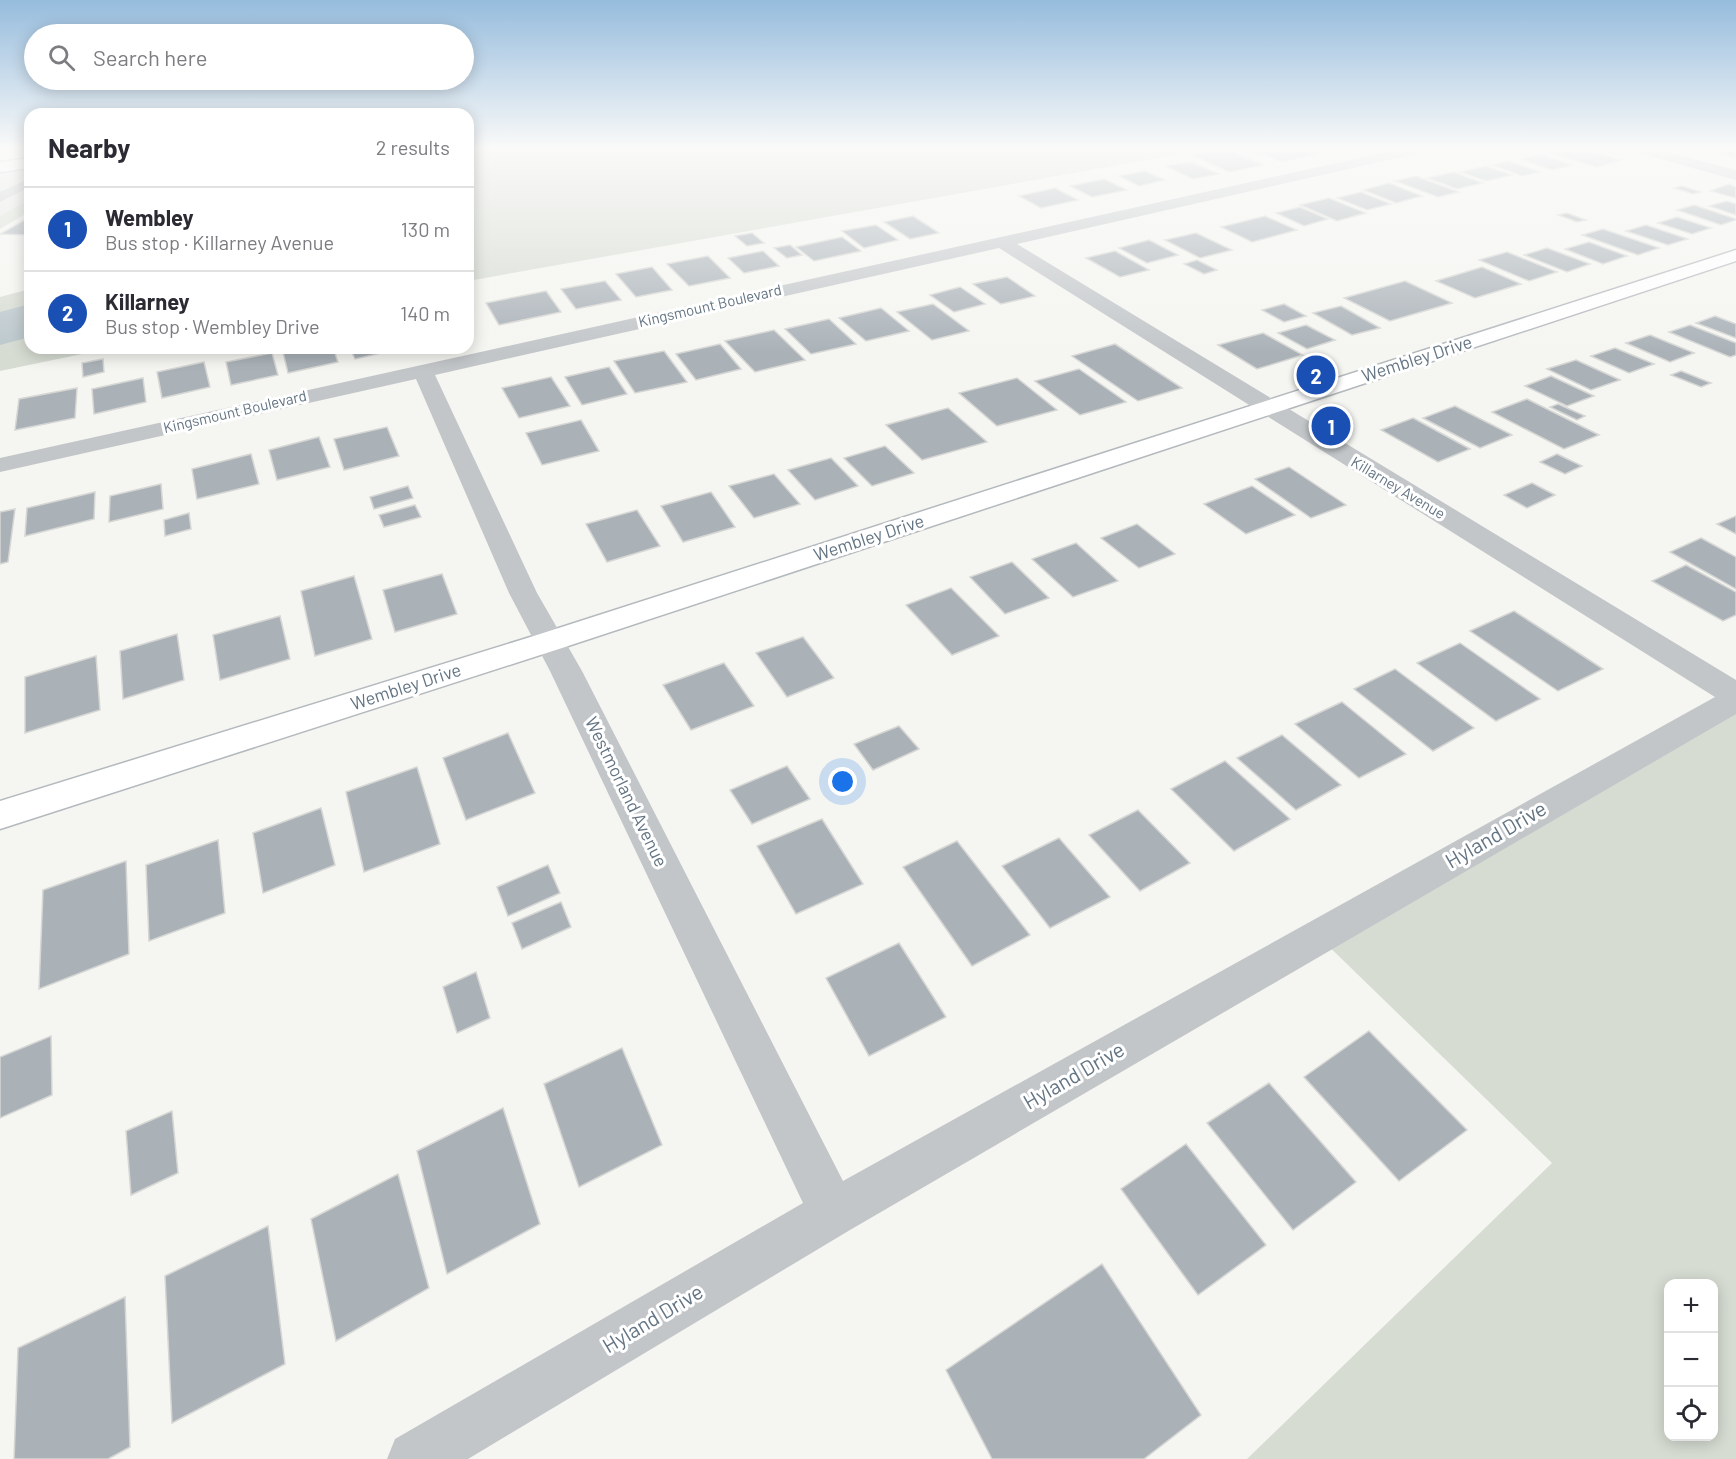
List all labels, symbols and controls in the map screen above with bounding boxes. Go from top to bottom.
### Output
search box [24,24,474,90]
icon: search [45,41,78,74]
text: Search here [93,44,207,70]
text: Nearby [48,132,130,163]
text: 2 results [376,135,450,159]
text: Wembley [105,204,194,230]
text: 1 [64,217,71,241]
text: 130 m [401,217,450,241]
text: Bus stop · Killarney Avenue [105,230,334,254]
street label: Kingsmount Boulevard [636,280,783,330]
text: Killarney [105,288,190,314]
text: 2 [62,301,73,325]
text: 140 m [400,301,450,325]
text: Bus stop · Wembley Drive [105,314,320,338]
street label: Wembley Drive [1359,330,1475,386]
pin: 2 [1296,352,1336,398]
street label: Kingsmount Boulevard [161,386,308,436]
pin: 1 [1312,404,1350,448]
street label: Killarney Avenue [1348,452,1449,522]
street label: Wembley Drive [811,509,927,565]
street label: Wembley Drive [348,658,464,714]
street label: Westmorland Avenue [581,713,673,870]
your location [828,767,857,796]
street label: Hyland Drive [1440,795,1550,873]
street label: Hyland Drive [1018,1036,1128,1114]
street label: Hyland Drive [598,1278,707,1357]
map controls [1664,1279,1718,1441]
button: + [1664,1279,1718,1333]
button: − [1664,1333,1718,1387]
button: locate [1664,1387,1718,1441]

